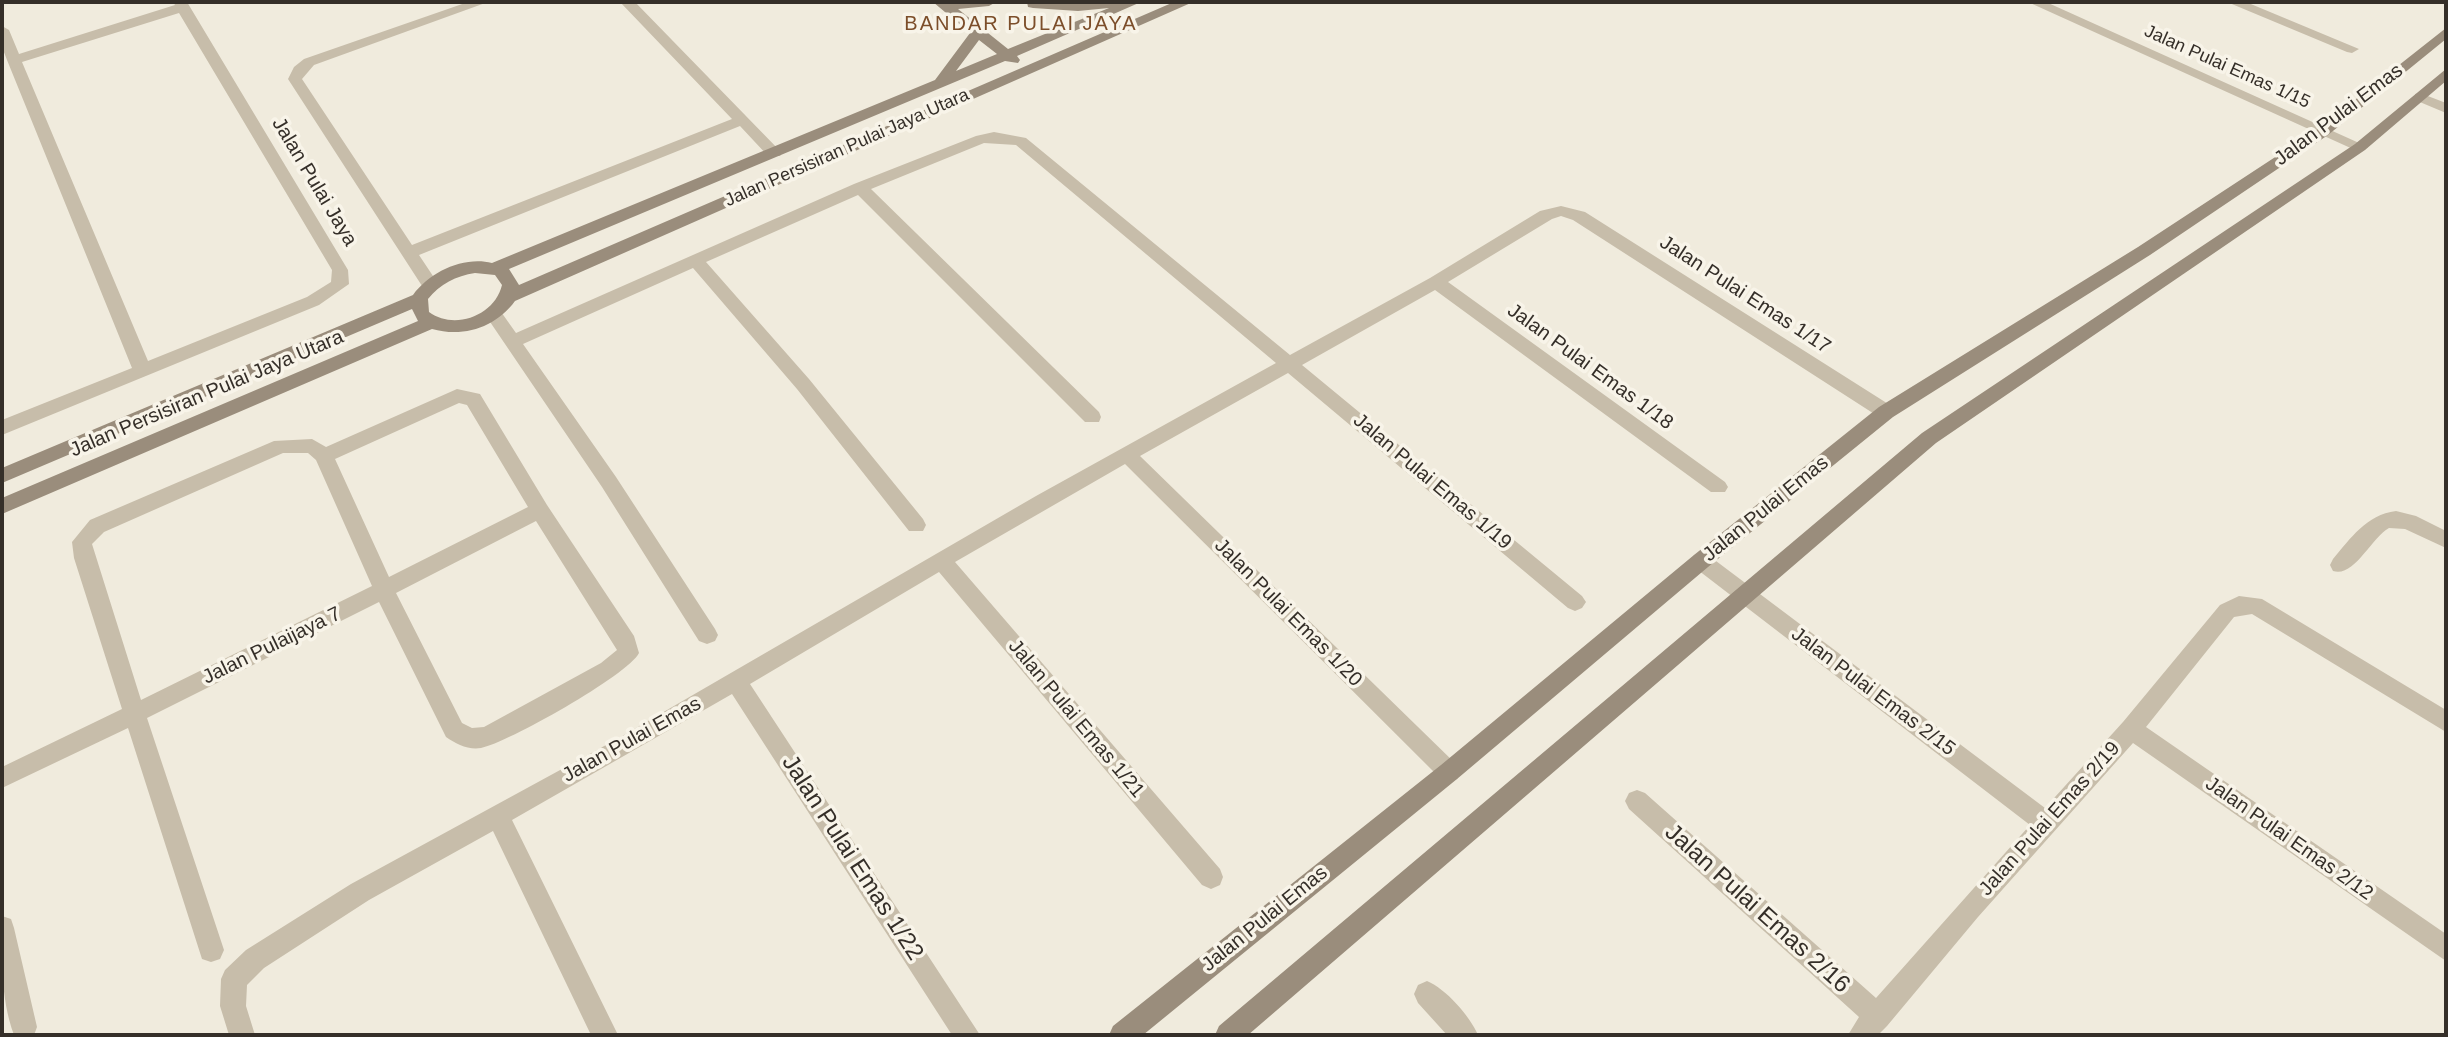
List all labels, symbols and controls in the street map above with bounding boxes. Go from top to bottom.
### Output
district label: BANDAR PULAI JAYA [904,12,1138,36]
street label: Jalan Pulai Emas 1/15 [2141,21,2313,113]
street label: Jalan Pulai Emas [2270,59,2408,171]
street label: Jalan Persisiran Pulai Jaya Utara [722,84,972,212]
street label: Jalan Pulai Jaya [266,113,362,251]
street label: Jalan Pulai Emas 1/17 [1655,231,1835,359]
street label: Jalan Pulai Emas 1/18 [1502,299,1678,435]
street label: Jalan Persisiran Pulai Jaya Utara [67,325,347,463]
street label: Jalan Pulai Emas 1/19 [1348,409,1516,555]
street label: Jalan Pulai Emas [1698,451,1834,567]
street label: Jalan Pulai Emas 1/20 [1209,534,1367,692]
street label: Jalan Pulaijaya 7 [199,602,345,690]
street label: Jalan Pulai Emas 2/15 [1786,623,1960,761]
street label: Jalan Pulai Emas 1/21 [1003,635,1149,803]
street label: Jalan Pulai Emas [559,692,705,788]
street label: Jalan Pulai Emas 2/19 [1975,737,2125,901]
street label: Jalan Pulai Emas 1/22 [775,750,929,966]
street label: Jalan Pulai Emas 2/12 [2201,772,2377,906]
street label: Jalan Pulai Emas 2/16 [1659,818,1855,1000]
street label: Jalan Pulai Emas [1197,861,1333,977]

